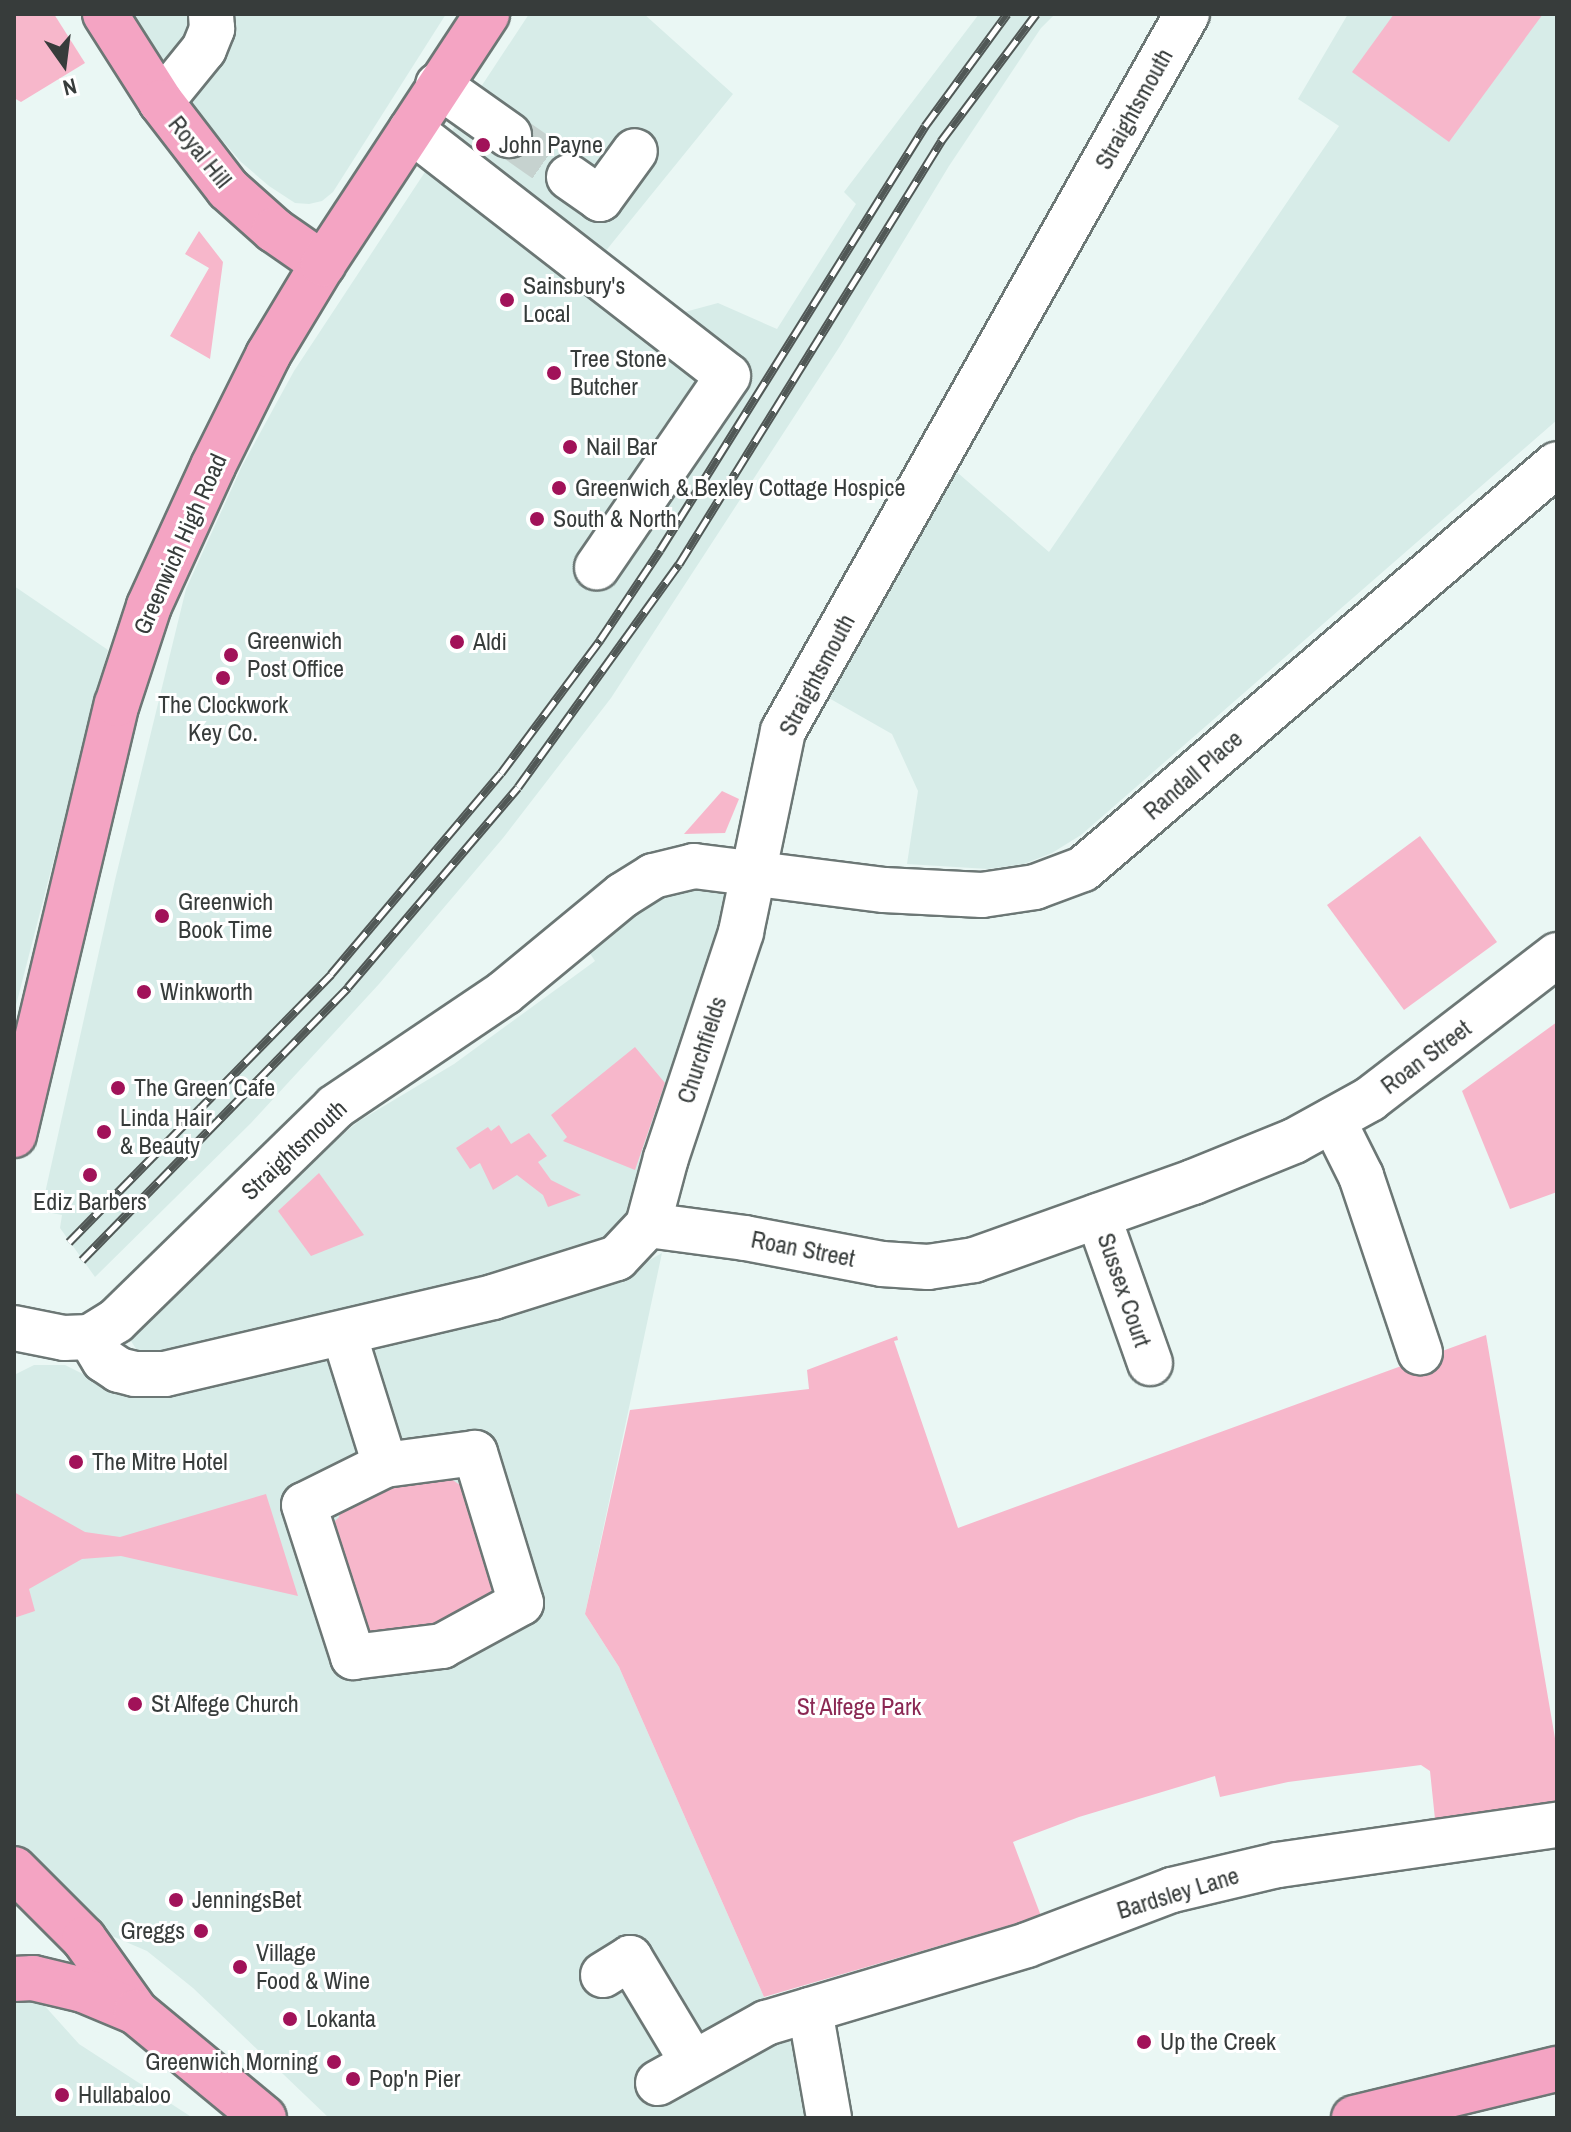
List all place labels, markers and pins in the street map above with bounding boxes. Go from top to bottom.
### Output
place label: John Payne [499,131,603,159]
marker: John Payne [474,136,492,154]
place label: Sainsbury's Local [523,272,625,328]
marker: Sainsbury's Local [498,291,516,309]
place label: Tree Stone Butcher [570,345,667,401]
marker: Tree Stone Butcher [545,364,563,382]
place label: Nail Bar [586,433,657,461]
marker: Nail Bar [561,438,579,456]
place label: Greenwich & Bexley Cottage Hospice [575,474,905,502]
marker: Greenwich & Bexley Cottage Hospice [550,479,568,497]
place label: South & North [553,505,677,533]
marker: South & North [528,510,546,528]
place label: Greenwich Post Office [247,627,344,683]
place label: Aldi [473,628,507,656]
marker: Aldi [448,633,466,651]
marker: Greenwich Post Office [222,646,240,664]
marker: The Clockwork Key Co. [214,669,232,687]
place label: The Clockwork Key Co. [158,691,288,747]
place label: Greenwich Book Time [178,888,273,944]
marker: Greenwich Book Time [153,907,171,925]
place label: Winkworth [160,978,253,1006]
marker: Winkworth [135,983,153,1001]
place label: The Green Cafe [134,1074,275,1102]
marker: The Green Cafe [109,1079,127,1097]
place label: Linda Hair & Beauty [120,1104,212,1160]
marker: Linda Hair & Beauty [95,1123,113,1141]
marker: Ediz Barbers [81,1166,99,1184]
place label: Ediz Barbers [33,1188,147,1216]
place label: The Mitre Hotel [92,1448,228,1476]
marker: The Mitre Hotel [67,1453,85,1471]
place label: St Alfege Church [151,1690,300,1718]
marker: St Alfege Church [126,1695,144,1713]
place label: JenningsBet [192,1886,301,1914]
marker: JenningsBet [167,1891,185,1909]
place label: Greggs [120,1917,185,1945]
marker: Greggs [192,1922,210,1940]
place label: Village Food & Wine [256,1939,370,1995]
marker: Village Food & Wine [231,1958,249,1976]
place label: Lokanta [306,2005,376,2033]
marker: Lokanta [281,2010,299,2028]
place label: Up the Creek [1160,2028,1276,2056]
marker: Up the Creek [1135,2033,1153,2051]
place label: Greenwich Morning [145,2048,318,2076]
marker: Greenwich Morning [325,2053,343,2071]
place label: Pop'n Pier [369,2065,460,2093]
marker: Pop'n Pier [344,2070,362,2088]
place label: Hullabaloo [78,2081,171,2109]
marker: Hullabaloo [53,2086,71,2104]

